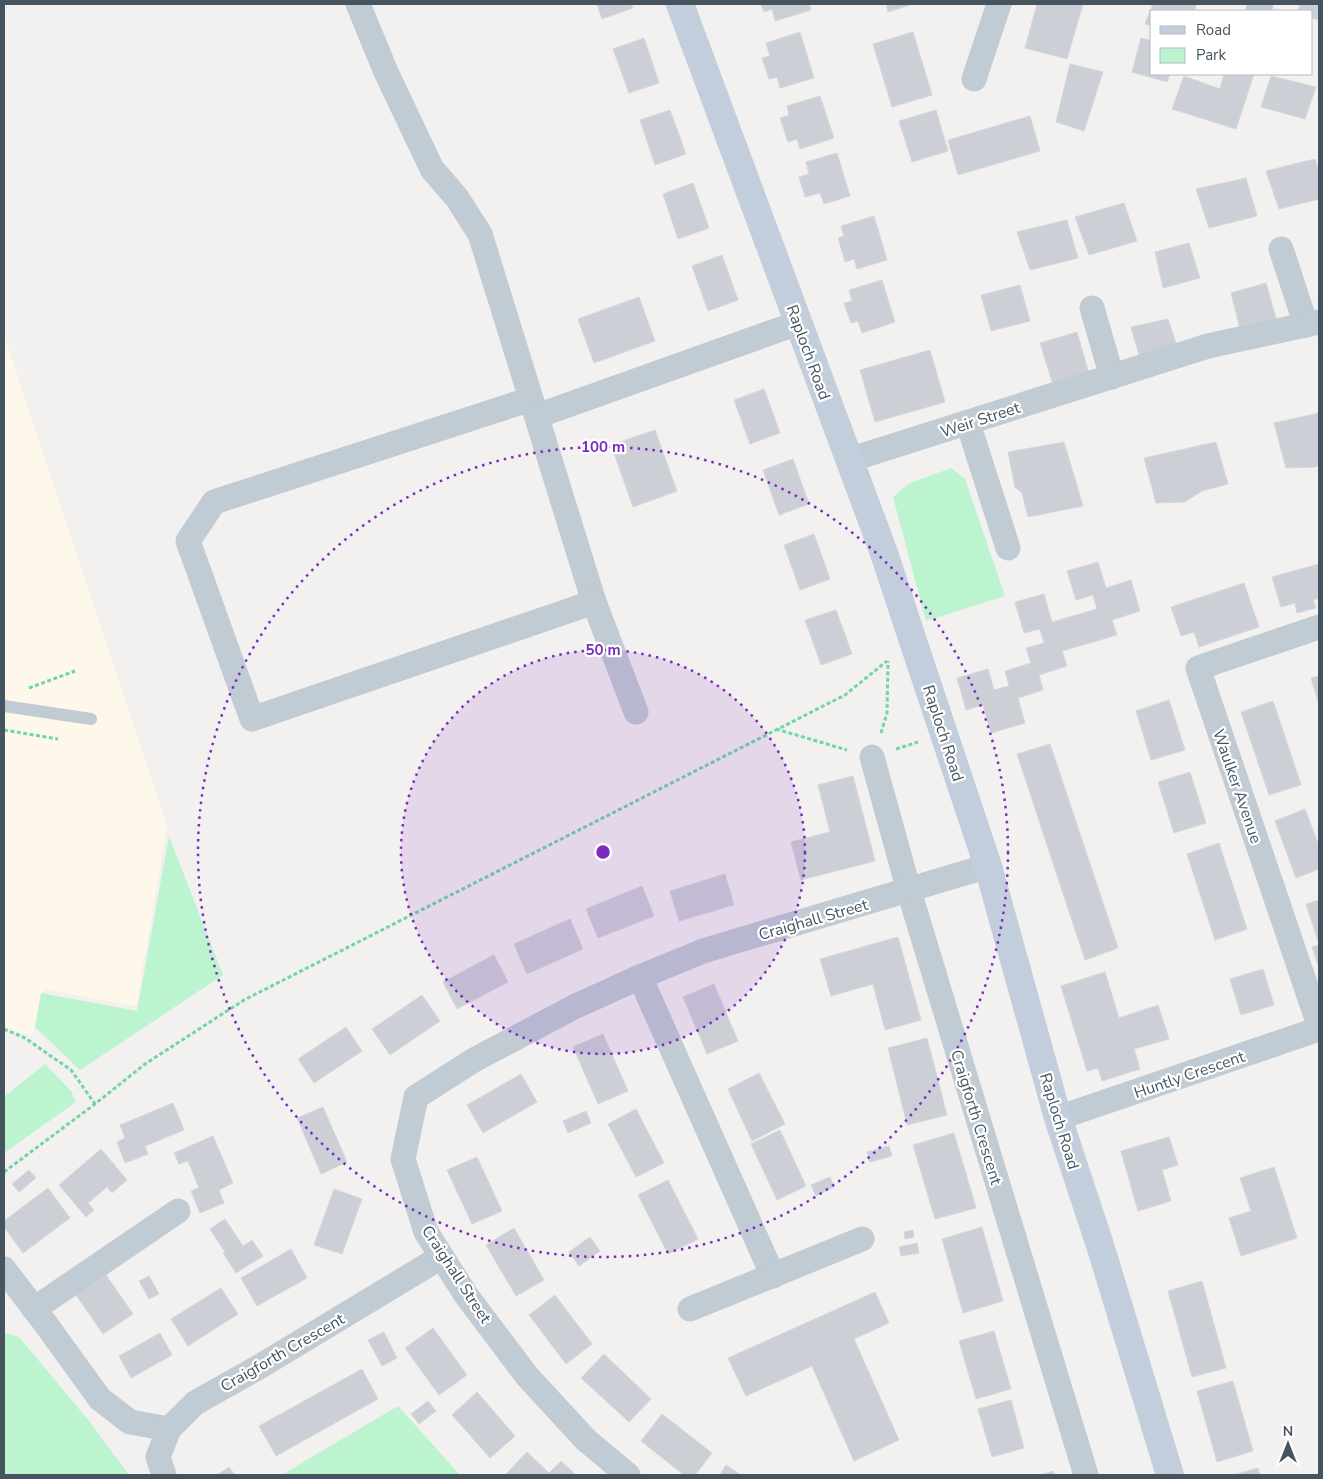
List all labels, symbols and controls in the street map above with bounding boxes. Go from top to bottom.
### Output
legend [1150,10,1313,75]
text: Road [1196,20,1231,40]
text: Park [1196,45,1226,65]
street label: Raploch Road [781,302,835,403]
street label: Weir Street [938,397,1023,443]
text: 100 m [581,437,625,457]
text: 50 m [585,640,621,660]
street label: Raploch Road [917,682,969,784]
street label: Waulker Avenue [1207,726,1267,846]
centre of rings [594,843,612,861]
street label: Craighall Street [756,894,871,946]
street label: Huntly Crescent [1131,1046,1248,1104]
street label: Craigforth Crescent [945,1047,1007,1188]
street label: Raploch Road [1034,1070,1084,1172]
street label: Craighall Street [416,1221,496,1328]
street label: Craigforth Crescent [216,1308,349,1397]
north arrow [1263,1419,1313,1469]
text: N [1283,1422,1293,1441]

